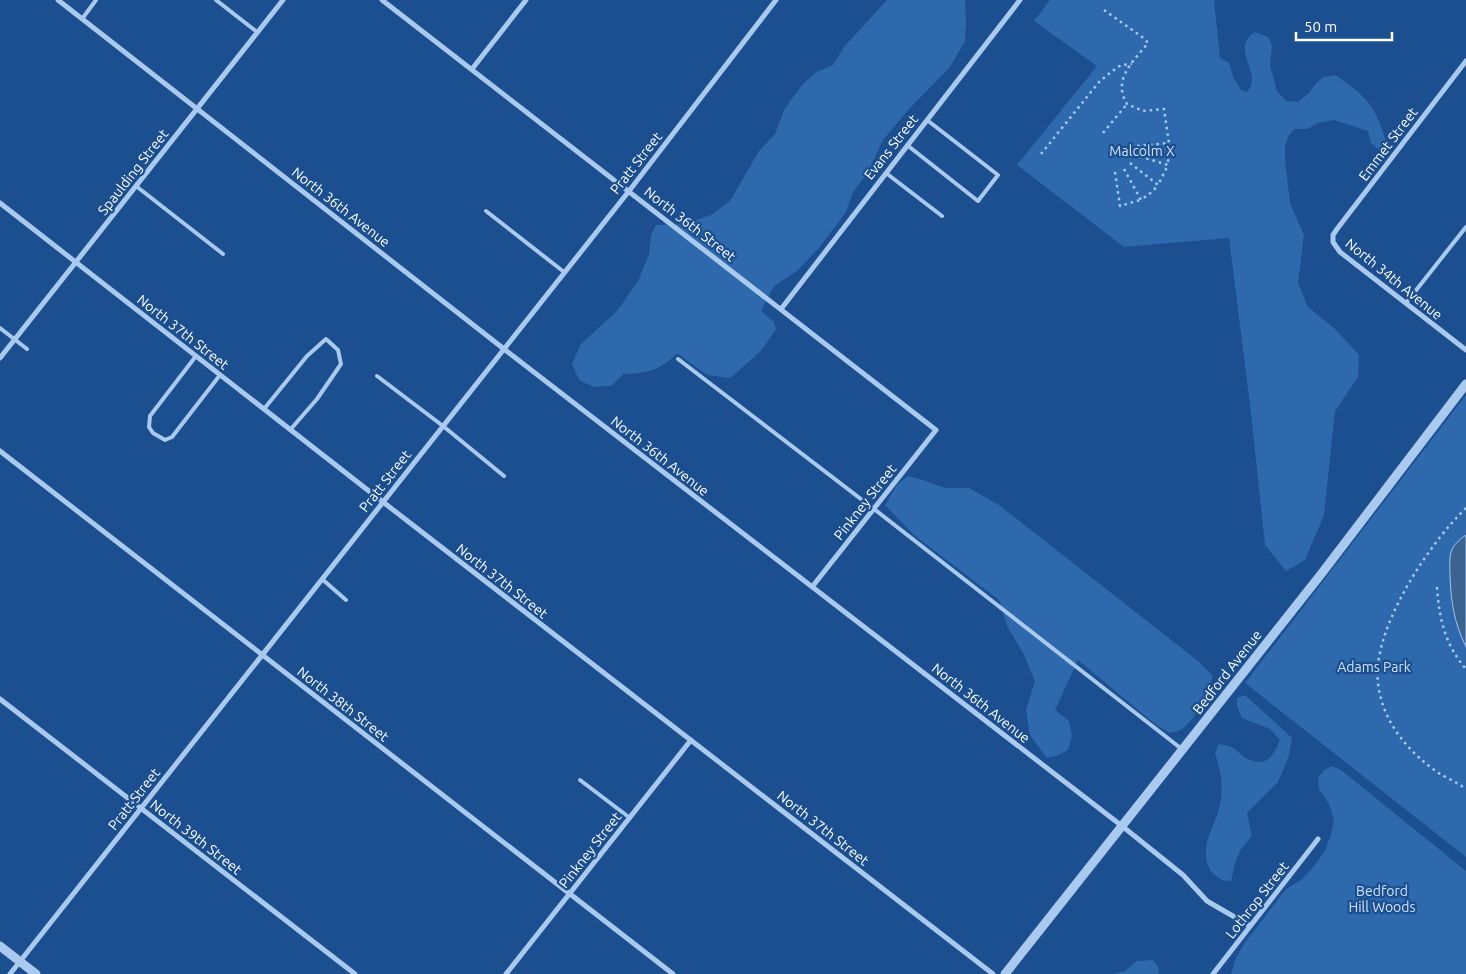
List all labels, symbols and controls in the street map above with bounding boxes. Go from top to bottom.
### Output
scale bar [1296,10,1392,42]
text: 50 m [1304,18,1337,35]
street label: Emmet Street [1355,104,1421,184]
street label: Evans Street [861,111,922,183]
street label: Spaulding Street [95,126,172,218]
street label: Pratt Street [607,128,665,197]
park label: Malcolm X [1109,143,1175,159]
street label: North 36th Avenue [289,164,393,250]
street label: North 36th Street [641,183,739,265]
street label: North 34th Avenue [1342,235,1446,323]
street label: North 37th Street [134,291,232,373]
street label: North 36th Avenue [608,413,712,499]
street label: Pratt Street [356,446,414,515]
street label: Pinkney Street [830,461,900,543]
street label: North 37th Street [453,540,551,622]
street label: Bedford Avenue [1189,627,1265,717]
park label: Adams Park [1337,659,1411,675]
street label: North 36th Avenue [929,660,1033,746]
street label: North 38th Street [294,663,392,745]
street label: Pratt Street [105,764,163,833]
street label: North 37th Street [774,787,872,869]
street label: North 39th Street [147,796,245,878]
street label: Pinkney Street [555,809,625,891]
street label: Lothrop Street [1222,858,1292,941]
park label: Bedford Hill Woods [1348,883,1416,915]

